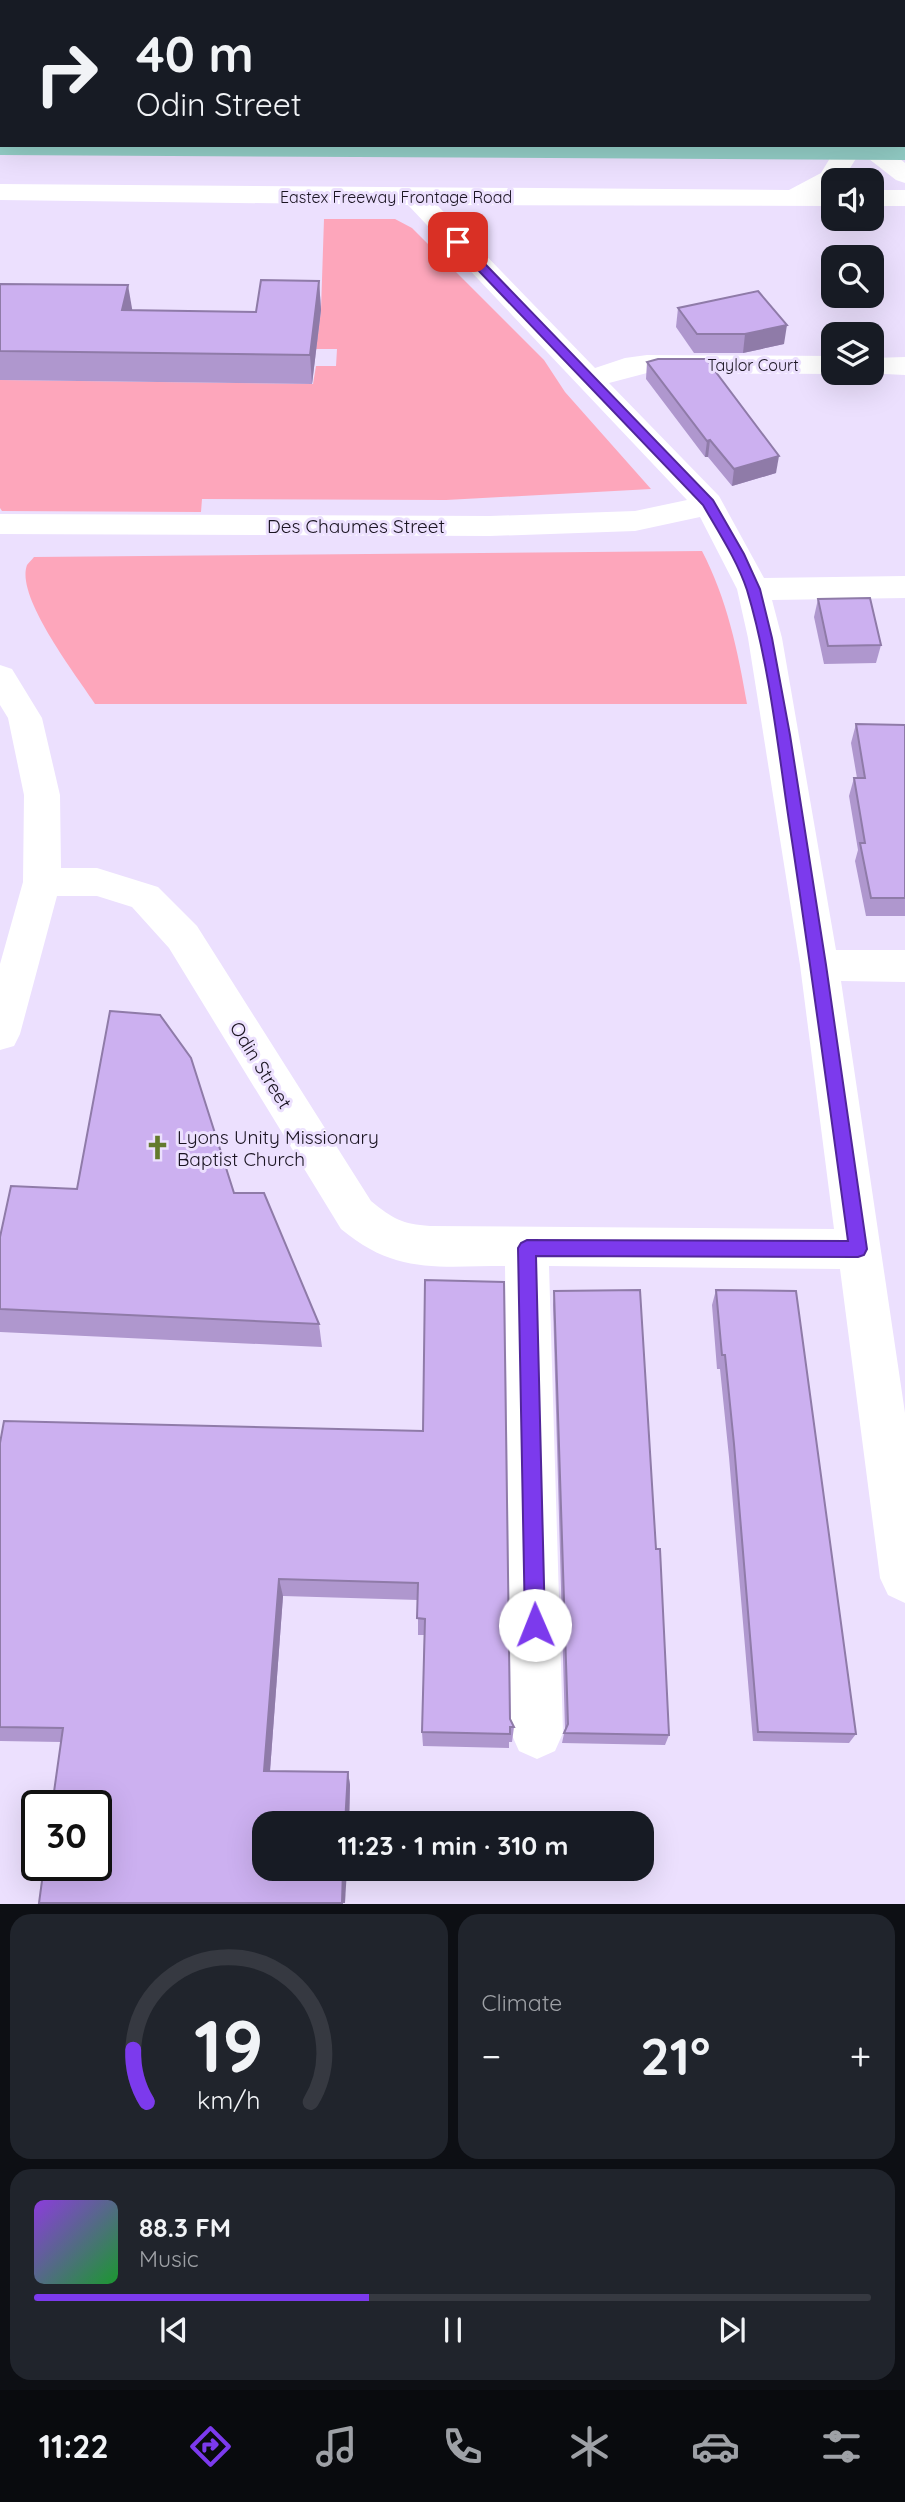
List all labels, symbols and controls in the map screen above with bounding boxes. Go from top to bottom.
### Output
text: 40 m [136,23,254,84]
icon: right [21,28,112,119]
text: Odin Street [136,84,302,124]
map controls [821,168,884,385]
button: sound [821,168,884,231]
street label: Eastex Freeway Frontage Road [280,187,512,207]
pin [428,212,488,272]
icon: arrive [439,223,477,261]
button: search [821,245,884,308]
button: layers [821,322,884,385]
street label: Taylor Court [707,355,799,375]
street label: Des Chaumes Street [267,514,445,538]
street label: Odin Street [225,1017,297,1113]
place label: Lyons Unity Missionary Baptist Church [177,1125,379,1171]
church icon: Lyons Unity Missionary Baptist Church [143,1134,171,1162]
position arrow [498,1588,572,1662]
speed limit sign: 30 [21,1790,112,1881]
text: 11:23 · 1 min · 310 m [337,1829,569,1862]
text: Climate [482,1988,562,2017]
text: 19 [194,2000,264,2091]
text: 21° [640,2023,711,2088]
text: − [482,2032,501,2080]
text: + [850,2032,871,2080]
text: km/h [197,2084,260,2115]
text: 88.3 FM [139,2211,231,2244]
text: Music [139,2244,199,2273]
icon: previous [155,2311,193,2349]
icon: pause [434,2311,472,2349]
icon: next [713,2311,751,2349]
icon: directions [186,2422,235,2471]
icon: music [312,2422,361,2471]
icon: phone [438,2422,487,2471]
icon: climate [565,2422,614,2471]
icon: car [691,2422,740,2471]
icon: filters [817,2422,866,2471]
text: 11:22 [39,2426,109,2466]

